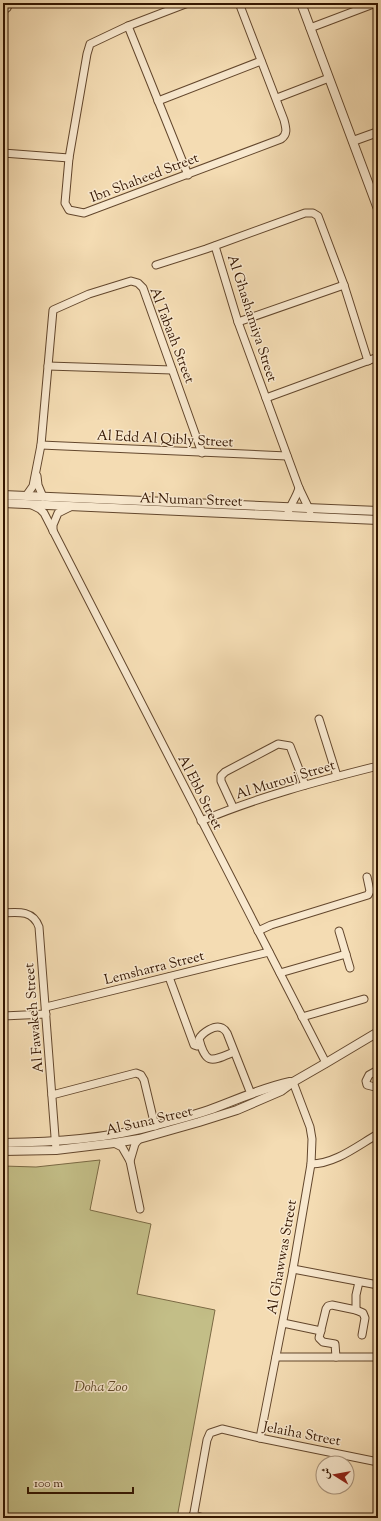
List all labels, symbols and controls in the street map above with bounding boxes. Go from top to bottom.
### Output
street label: Ibn Shaheed Street [87,149,202,209]
street label: Al Ghashamiya Street [221,252,281,385]
street label: Al Tabaah Street [144,285,199,387]
street label: Al Edd Al Qibly Street [96,426,234,454]
street label: Al Numan Street [139,489,243,513]
street label: Al Ebb Street [172,752,227,834]
street label: Al Murouj Street [233,756,338,806]
street label: Lemsharra Street [102,947,207,991]
street label: Al Fawakeh Street [20,962,50,1074]
street label: Al Suna Street [104,1102,195,1142]
street label: Al Ghawwas Street [263,1198,303,1316]
park label: Doha Zoo [74,1378,128,1398]
street label: Jelaiha Street [260,1417,342,1452]
north arrow [315,1455,355,1495]
text: ش [317,1466,335,1480]
scale bar [28,1469,133,1495]
text: 100 m [34,1475,63,1493]

